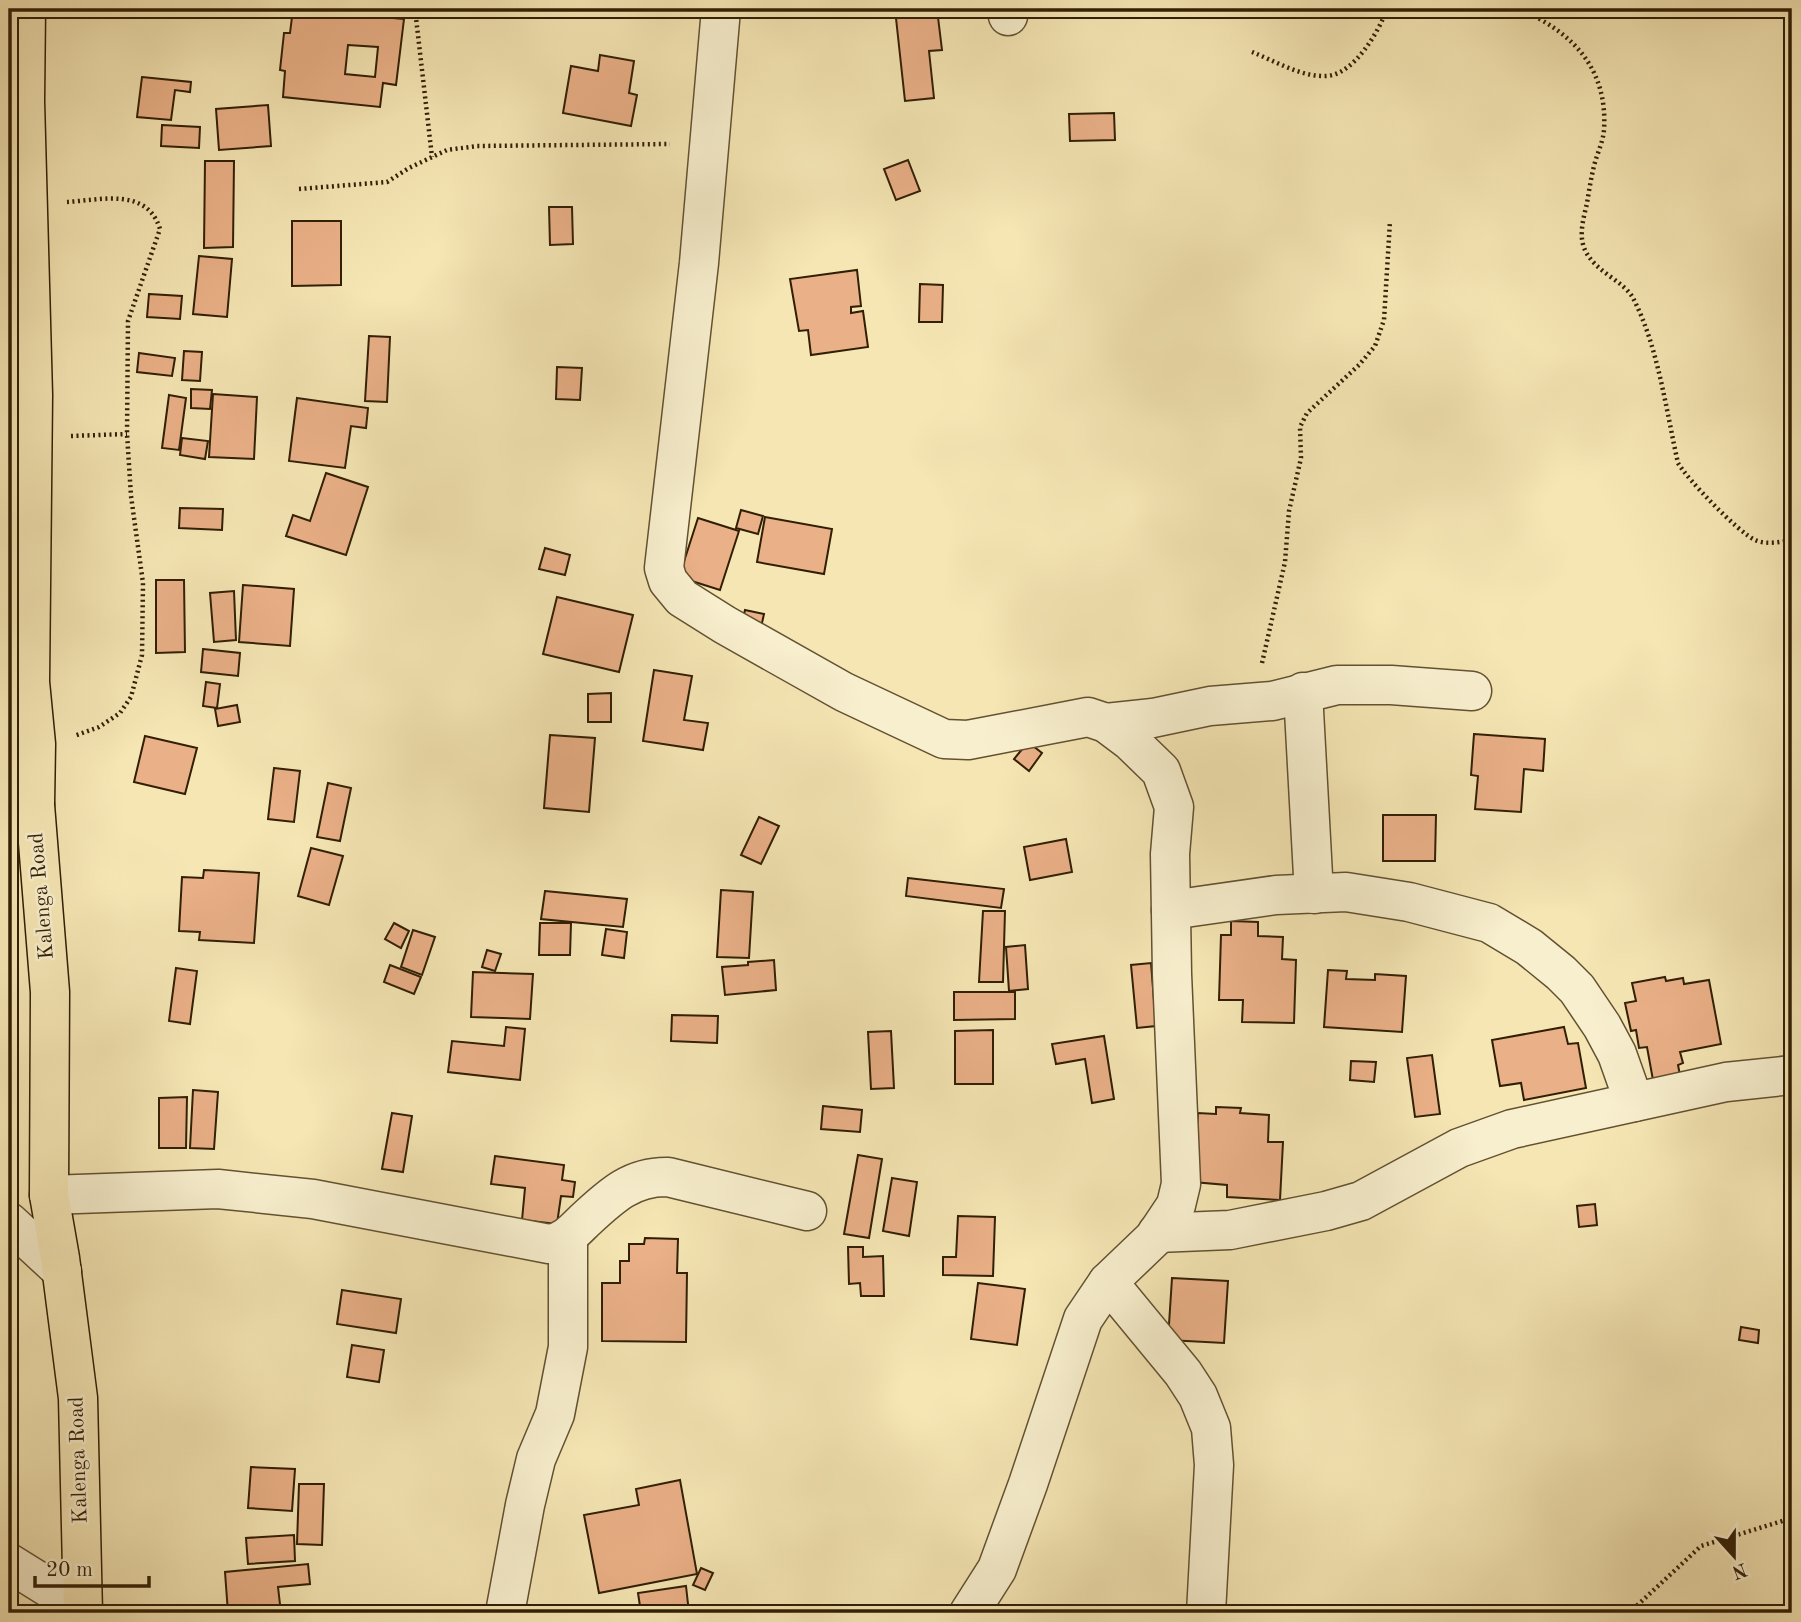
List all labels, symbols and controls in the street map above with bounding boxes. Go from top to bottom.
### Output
street label: Kalenga Road [26,832,58,960]
street label: Kalenga Road [66,1396,92,1524]
north arrow [1700,1520,1770,1590]
scale bar [35,1545,149,1589]
text: N [1729,1558,1749,1581]
text: 20 m [46,1560,93,1581]

